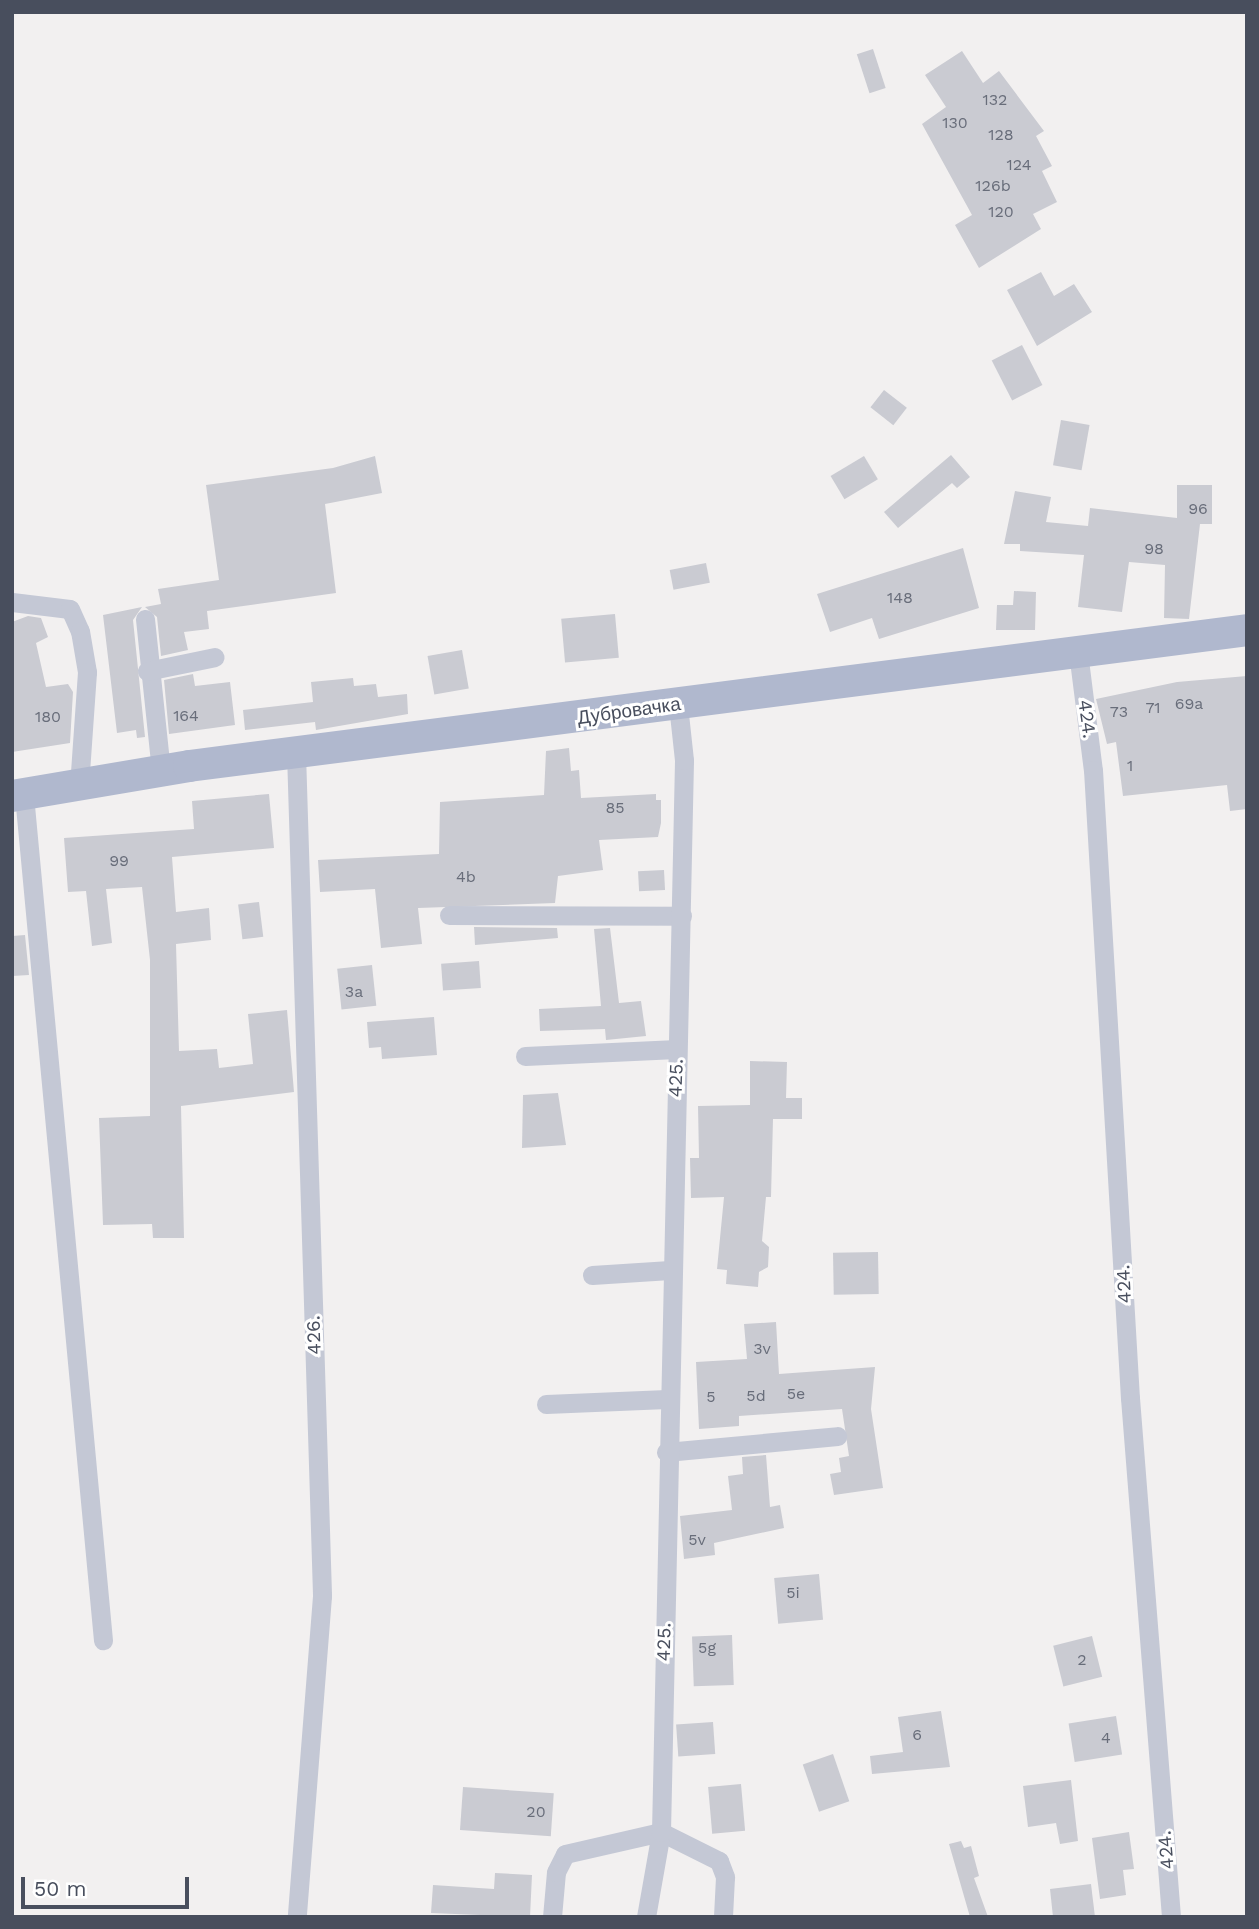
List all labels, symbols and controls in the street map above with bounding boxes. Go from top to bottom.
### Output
house number: 132 [983,90,1007,110]
house number: 130 [942,113,968,133]
house number: 128 [988,125,1014,145]
house number: 124 [1007,155,1031,175]
house number: 126b [975,176,1011,196]
house number: 120 [988,202,1014,222]
house number: 96 [1188,499,1208,519]
house number: 98 [1144,539,1164,559]
house number: 148 [887,588,913,608]
street label: Дубровачка [576,692,682,730]
house number: 69a [1175,694,1203,714]
street label: 424. [1073,698,1101,740]
house number: 71 [1145,698,1161,718]
house number: 73 [1110,702,1128,722]
house number: 164 [173,706,199,726]
house number: 180 [35,707,61,727]
house number: 1 [1127,756,1133,776]
house number: 85 [605,798,625,818]
house number: 99 [109,851,129,871]
house number: 4b [456,867,476,887]
house number: 3a [345,982,363,1002]
street label: 425. [664,1058,688,1098]
street label: 424. [1112,1264,1136,1304]
street label: 426. [302,1315,326,1355]
house number: 3v [753,1339,771,1359]
house number: 5e [787,1384,805,1404]
house number: 5d [746,1386,766,1406]
house number: 5 [706,1387,716,1407]
house number: 5v [688,1530,706,1550]
house number: 5i [786,1583,800,1603]
street label: 425. [652,1622,676,1662]
house number: 5g [698,1638,716,1658]
house number: 2 [1077,1650,1087,1670]
house number: 6 [912,1725,922,1745]
house number: 4 [1101,1728,1111,1748]
house number: 20 [526,1802,546,1822]
street label: 424. [1153,1830,1179,1870]
scale bar [24,1862,192,1906]
text: 50 m [34,1876,86,1901]

